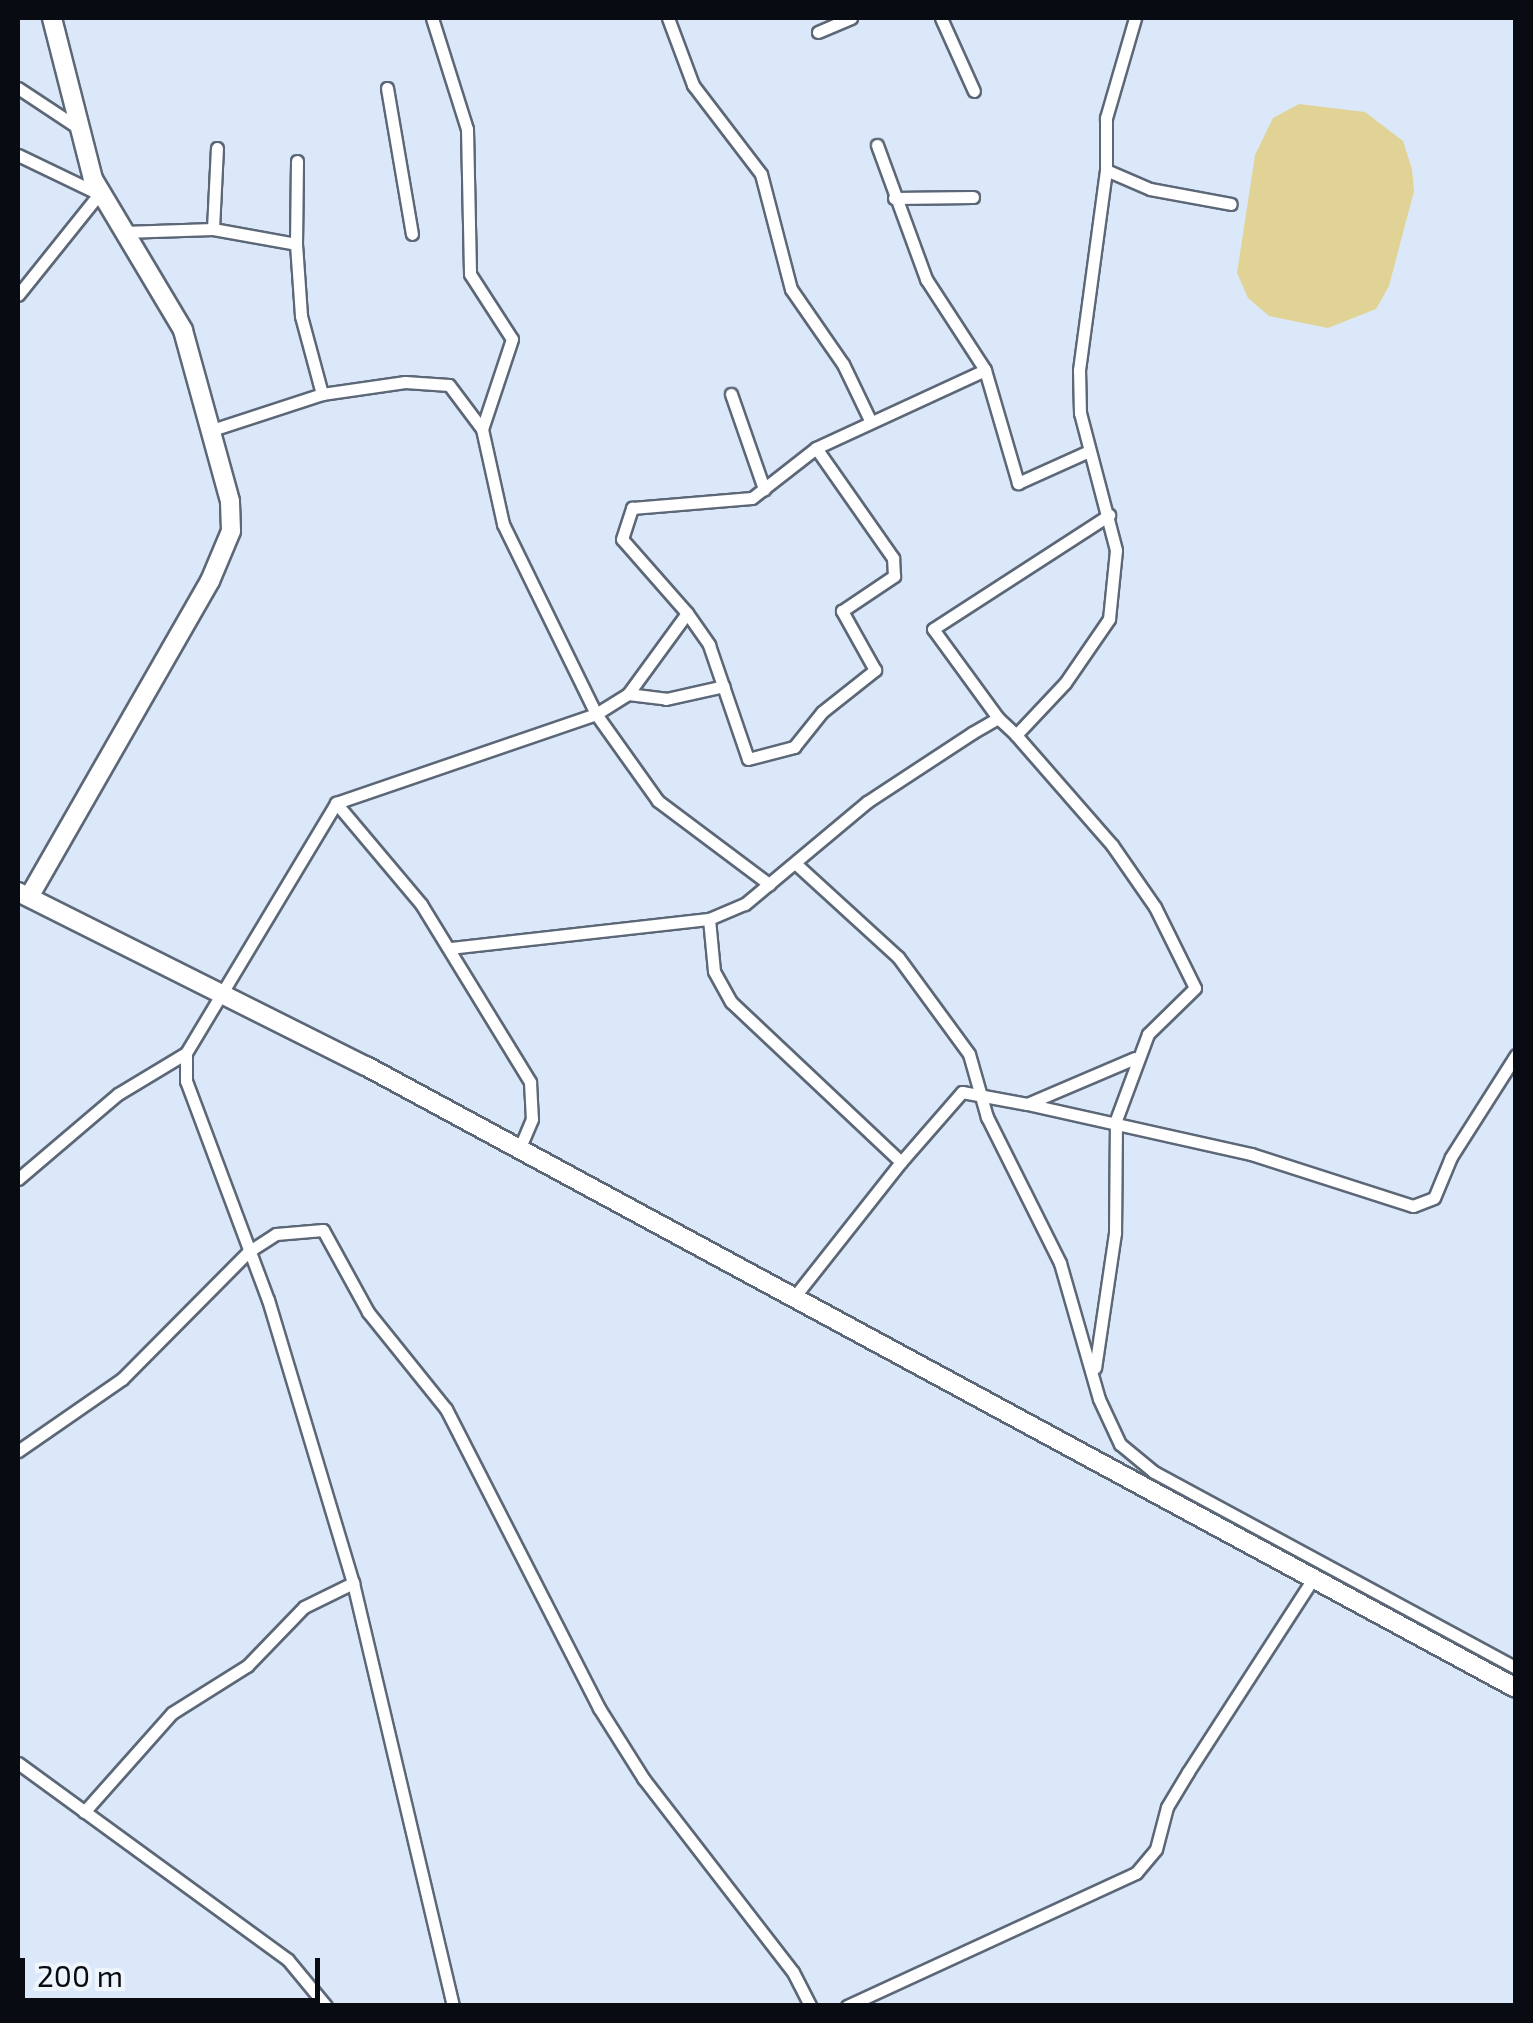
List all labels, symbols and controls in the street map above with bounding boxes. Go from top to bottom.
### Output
scale bar [25,1938,325,2000]
text: 200 m [37,1957,123,1993]

